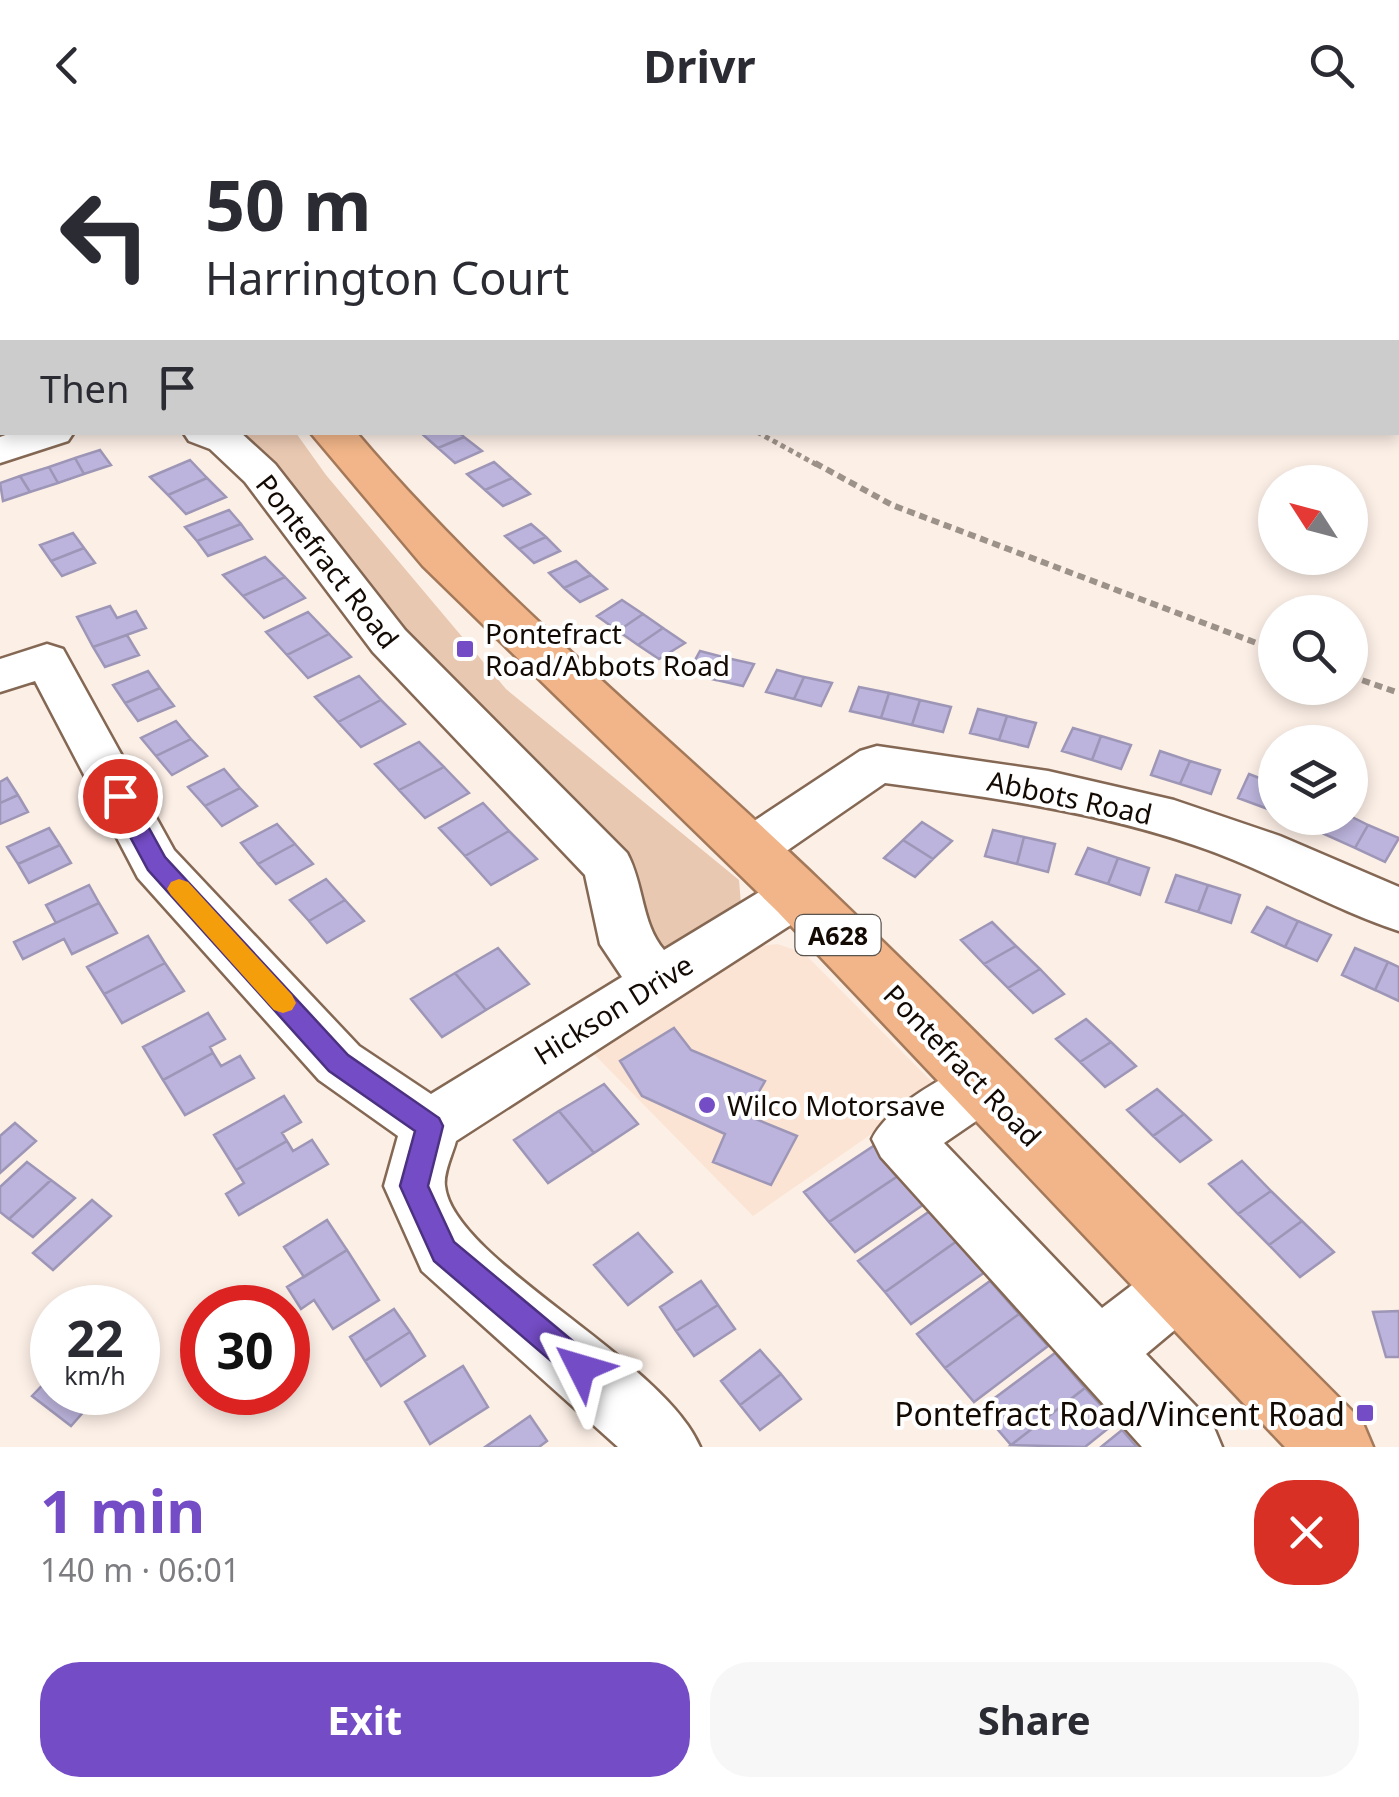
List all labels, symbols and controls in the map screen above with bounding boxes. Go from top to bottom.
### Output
text: Drivr [643,35,756,96]
icon: back [40,38,95,93]
icon: search [1304,38,1359,93]
text: 50 m [205,156,372,252]
icon: left [40,170,170,300]
text: Harrington Court [205,247,569,308]
icon: arrive [150,360,205,415]
text: Then [40,362,130,414]
north arrow [1258,465,1368,575]
map controls [1258,465,1368,835]
street label: Pontefract Road [248,466,408,656]
button: search [1258,595,1368,705]
place label: Pontefract Road/Abbots Road [485,614,730,684]
marker: Pontefract Road/Abbots Road [454,638,476,660]
button: layers [1258,725,1368,835]
pin [78,754,163,839]
street label: Abbots Road [984,761,1156,833]
icon: arrive [93,769,148,824]
road number: A628 [796,915,880,955]
street label: Hickson Drive [526,945,700,1073]
street label: Pontefract Road [876,976,1050,1154]
place label: Wilco Motorsave [727,1086,945,1124]
marker: Wilco Motorsave [696,1094,718,1116]
speed limit sign: 30 [180,1285,310,1415]
text: 22 [66,1304,124,1372]
position arrow [529,1316,633,1420]
text: km/h [64,1358,126,1392]
place label: Pontefract Road/Vincent Road [894,1392,1345,1435]
marker: Pontefract Road/Vincent Road [1354,1402,1376,1424]
text: 1 min [40,1469,205,1551]
button: close [1254,1480,1359,1585]
text: 140 m · 06:01 [40,1548,240,1591]
button: Exit [40,1662,690,1777]
button: Share [710,1662,1359,1777]

